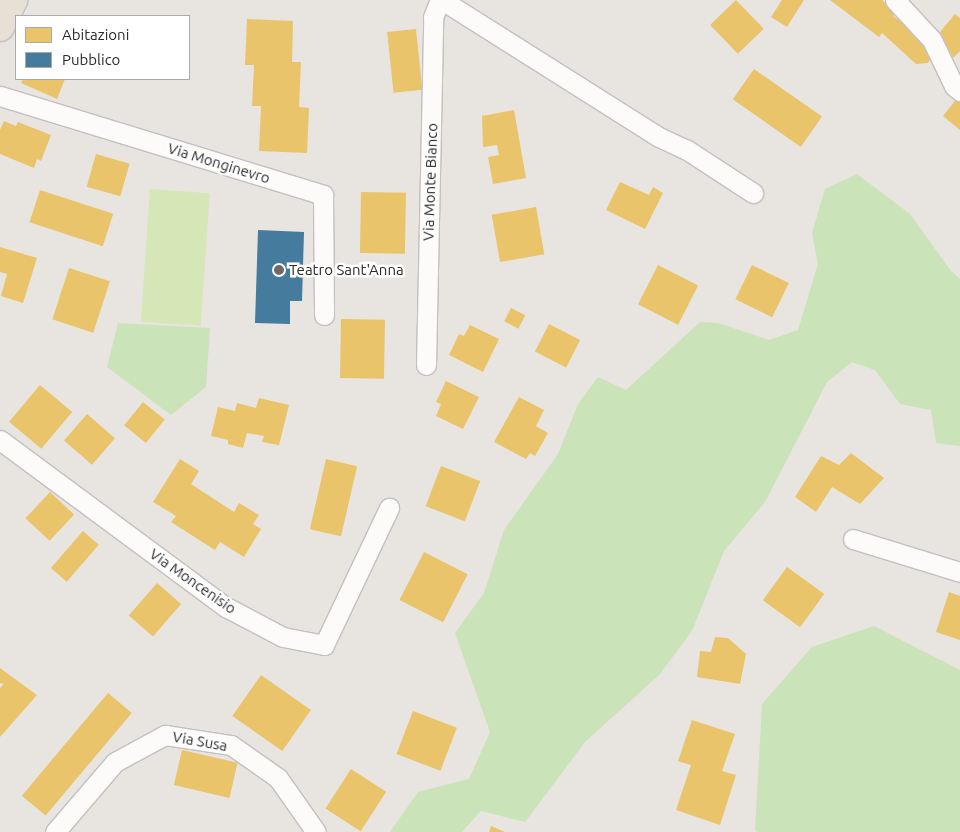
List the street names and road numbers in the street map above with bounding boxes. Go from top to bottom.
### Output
street label: Via Monte Bianco [419,123,441,241]
street label: Via Monginevro [166,139,272,187]
street label: Via Moncenisio [146,545,240,617]
street label: Via Susa [171,727,229,755]

